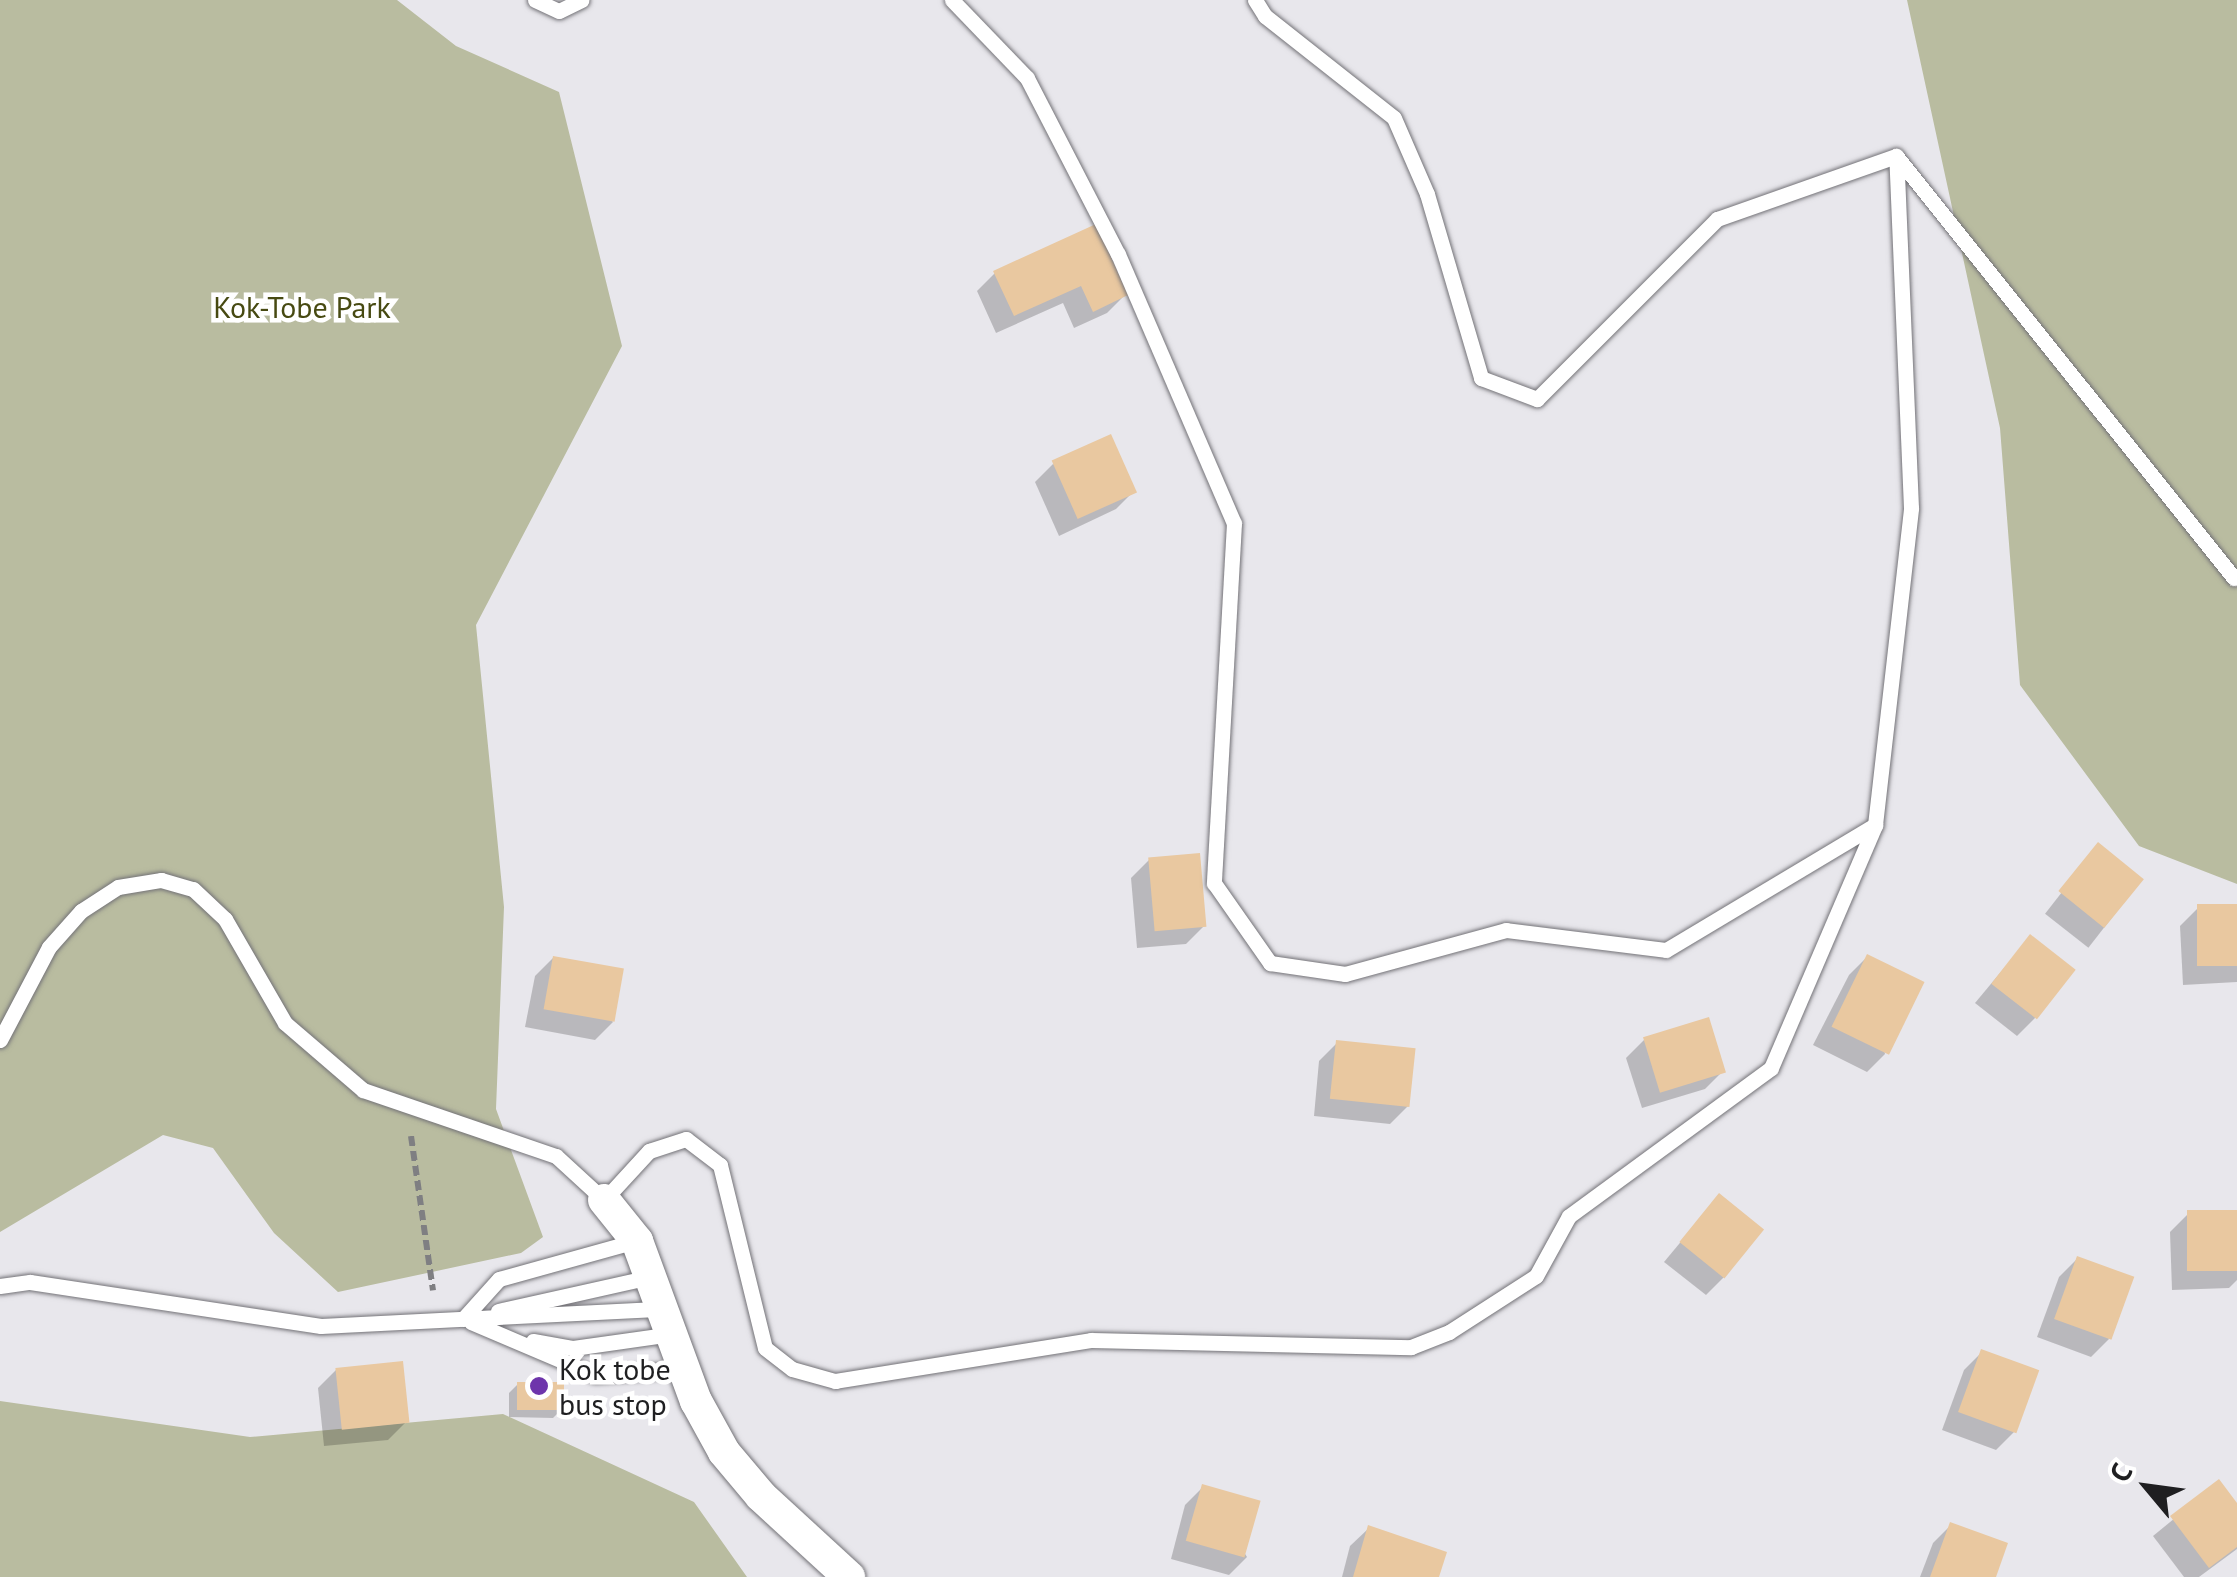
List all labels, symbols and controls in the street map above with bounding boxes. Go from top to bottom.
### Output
park label: Kok-Tobe Park [213,289,391,325]
place label: Kok tobe bus stop [559,1351,672,1422]
marker: Kok tobe bus stop [528,1375,550,1397]
north arrow [2097,1437,2197,1537]
text: С [2100,1456,2140,1488]

